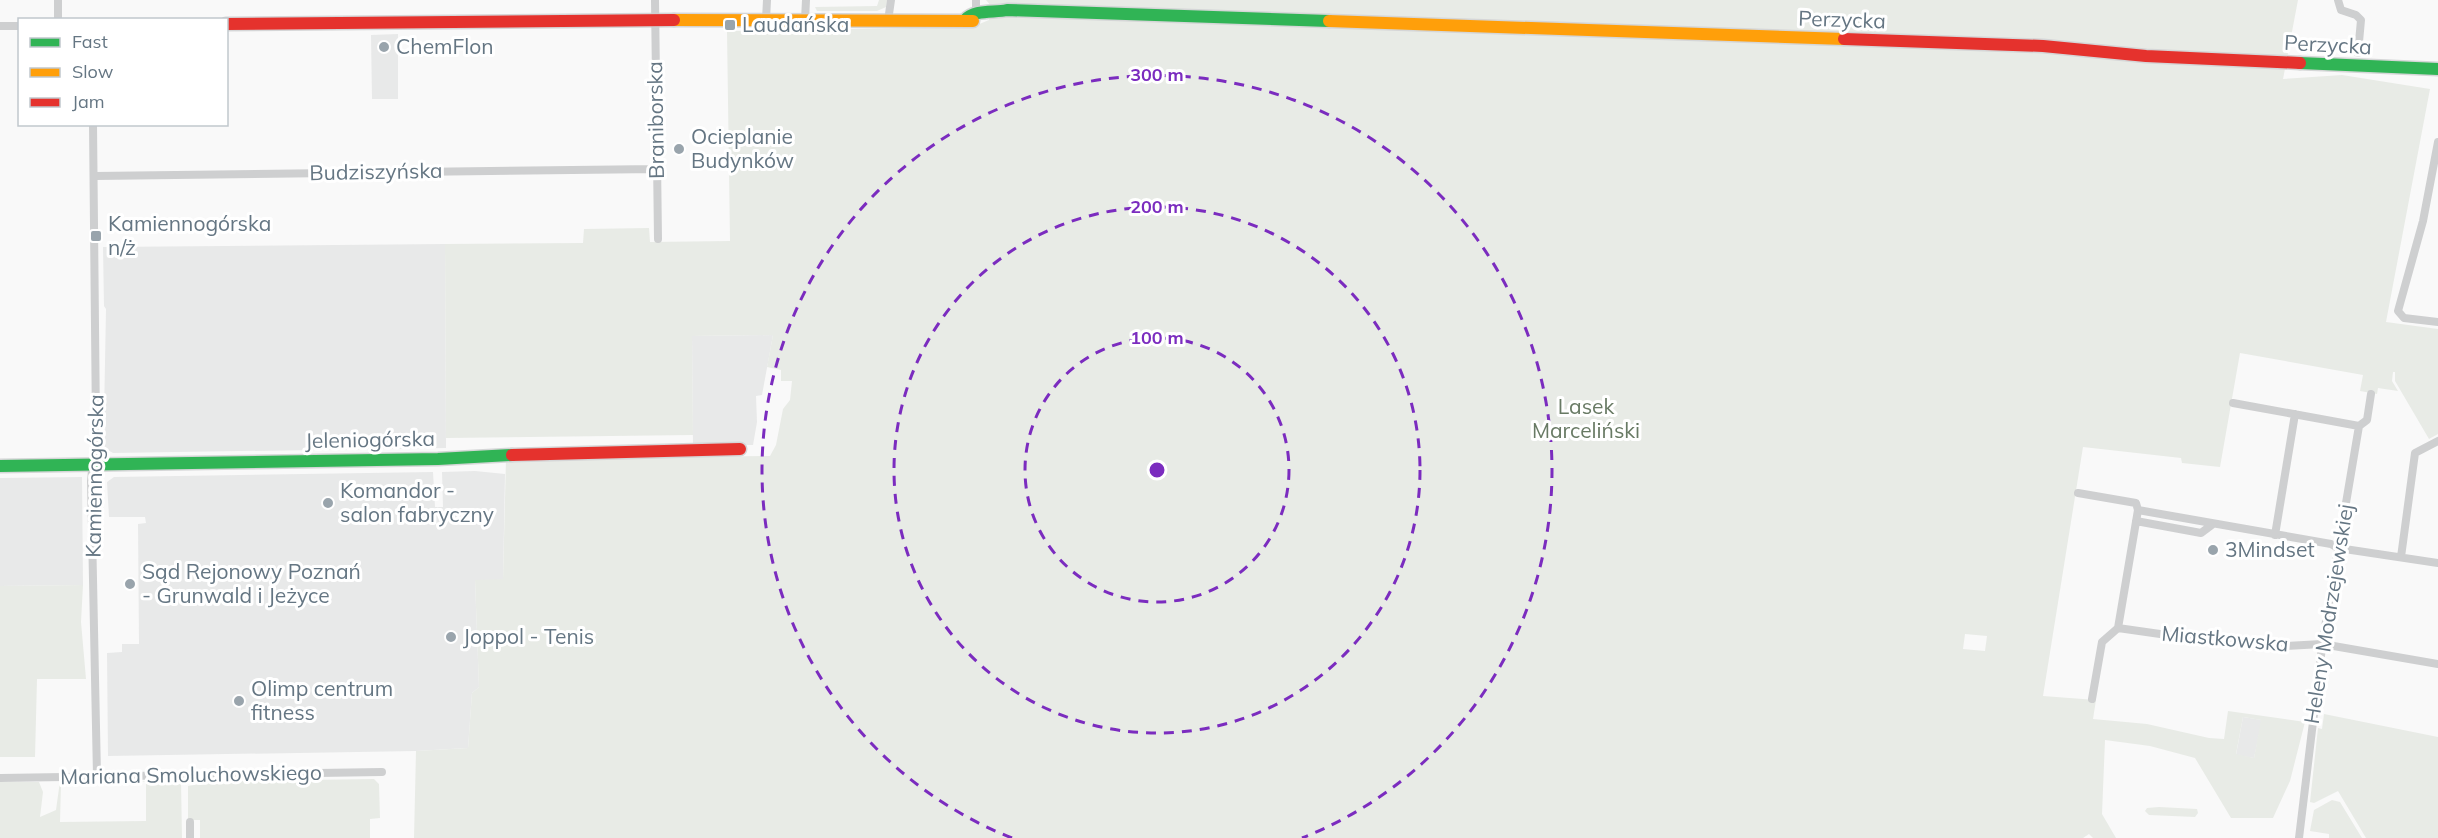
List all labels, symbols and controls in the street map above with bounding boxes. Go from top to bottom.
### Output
street label: Perzycka [1798,4,1886,34]
place label: Laudańska [742,11,849,37]
legend [18,18,228,126]
marker: Laudańska [723,18,737,32]
street label: Perzycka [2284,29,2373,59]
text: Fast [72,30,108,53]
place label: ChemFlon [396,33,494,59]
marker: ChemFlon [377,40,391,54]
text: Slow [72,60,114,83]
street label: Braniborska [641,61,669,179]
text: 300 m [1130,63,1184,86]
text: Jam [72,90,105,113]
place label: Ocieplanie Budynków [691,123,794,173]
marker: Ocieplanie Budynków [672,142,686,156]
street label: Budziszyńska [309,157,443,185]
text: 200 m [1130,195,1184,218]
place label: Kamiennogórska n/ż [108,210,271,260]
marker: Kamiennogórska n/ż [89,229,103,243]
text: 100 m [1130,326,1184,349]
park label: Lasek Marceliński [1532,393,1640,443]
street label: Kamiennogórska [80,394,108,558]
street label: Jeleniogórska [305,425,435,453]
centre of rings [1147,460,1167,480]
place label: Komandor - salon fabryczny [340,477,494,527]
marker: Komandor - salon fabryczny [321,496,335,510]
street label: Heleny Modrzejewskiej [2298,502,2358,726]
place label: 3Mindset [2225,536,2315,562]
marker: 3Mindset [2206,543,2220,557]
place label: Sąd Rejonowy Poznań - Grunwald i Jeżyce [142,558,361,608]
marker: Sąd Rejonowy Poznań - Grunwald i Jeżyce [123,577,137,591]
street label: Miastkowska [2160,619,2290,657]
place label: Joppol - Tenis [463,623,594,649]
marker: Joppol - Tenis [444,630,458,644]
place label: Olimp centrum fitness [251,675,393,725]
marker: Olimp centrum fitness [232,694,246,708]
street label: Mariana Smoluchowskiego [60,759,322,789]

